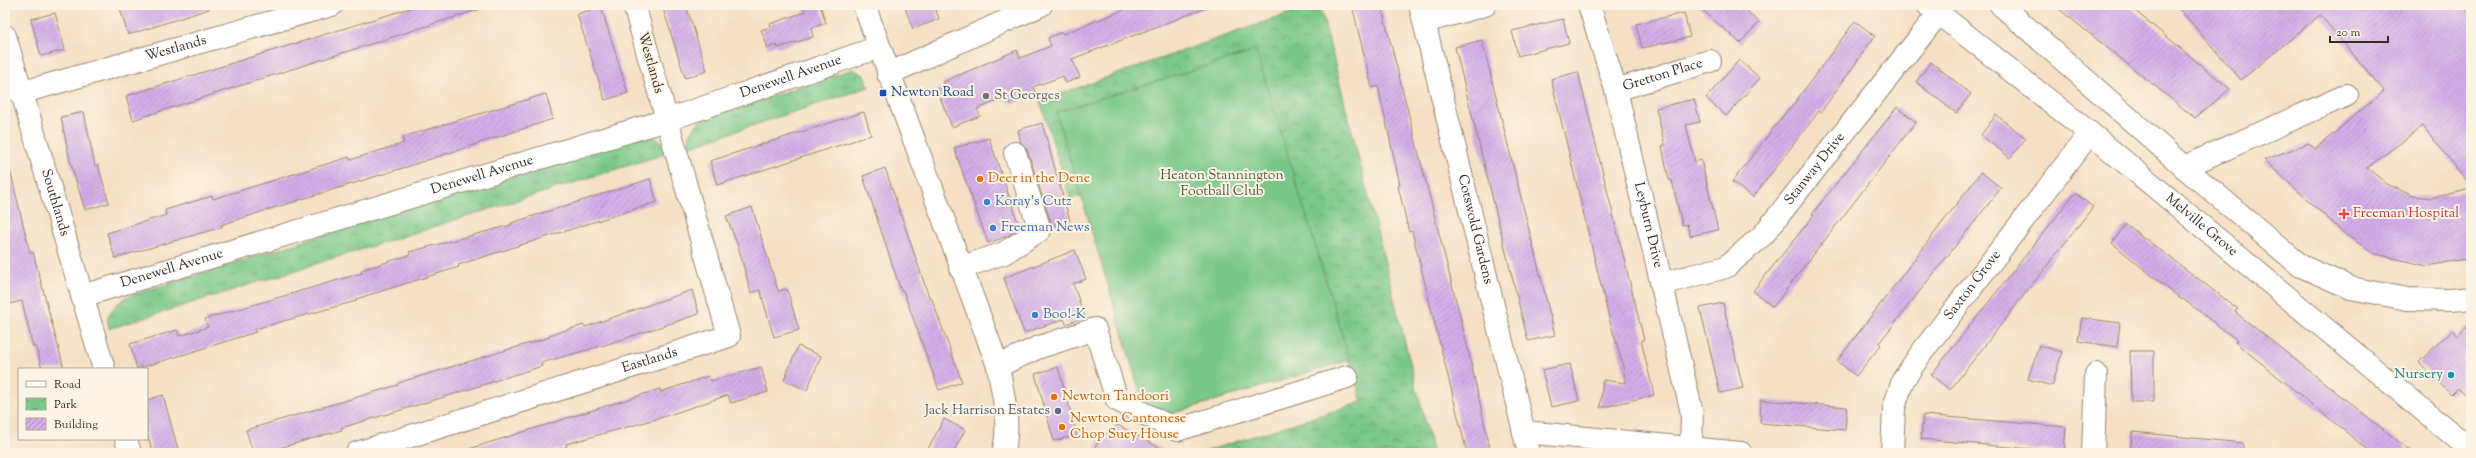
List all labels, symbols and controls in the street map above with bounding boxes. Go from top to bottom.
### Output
scale bar [2330,18,2388,44]
text: 20 m [2336,24,2361,42]
street label: Westlands [632,30,668,96]
street label: Westlands [143,31,209,67]
street label: Denewell Avenue [737,51,844,104]
street label: Gretton Place [1620,54,1705,97]
place label: Newton Road [891,83,974,103]
place label: St Georges [994,86,1060,106]
marker: Newton Road [878,88,888,98]
marker: St Georges [981,91,991,101]
street label: Stanway Drive [1780,129,1850,210]
street label: Denewell Avenue [429,151,536,200]
park label: Heaton Stannington Football Club [1160,166,1284,202]
street label: Southlands [35,167,74,239]
place label: Deer in the Dene [988,169,1090,189]
street label: Cotswold Gardens [1452,173,1498,286]
marker: Deer in the Dene [975,174,985,184]
street label: Leyburn Drive [1628,180,1668,270]
street label: Melville Grove [2161,189,2242,262]
place label: Koray’s Cutz [995,192,1072,212]
marker: Koray’s Cutz [982,197,992,207]
place label: Freeman Hospital [2353,204,2459,224]
marker: Freeman Hospital [2338,208,2350,220]
place label: Freeman News [1001,218,1089,238]
marker: Freeman News [988,223,998,233]
street label: Denewell Avenue [118,244,226,294]
street label: Saxton Grove [1940,246,2006,325]
place label: Boo!-K [1043,305,1086,325]
marker: Boo!-K [1030,310,1040,320]
street label: Eastlands [620,343,680,379]
place label: Nursery [2394,365,2443,385]
legend [18,368,148,440]
marker: Nursery [2446,370,2456,380]
text: Road [54,376,81,394]
place label: Newton Tandoori [1062,387,1169,407]
marker: Newton Tandoori [1049,392,1059,402]
text: Park [54,396,77,414]
place label: Jack Harrison Estates [924,401,1050,421]
marker: Jack Harrison Estates [1053,406,1063,416]
place label: Newton Cantonese Chop Suey House [1070,409,1186,445]
text: Building [54,416,98,434]
marker: Newton Cantonese Chop Suey House [1057,422,1067,432]

